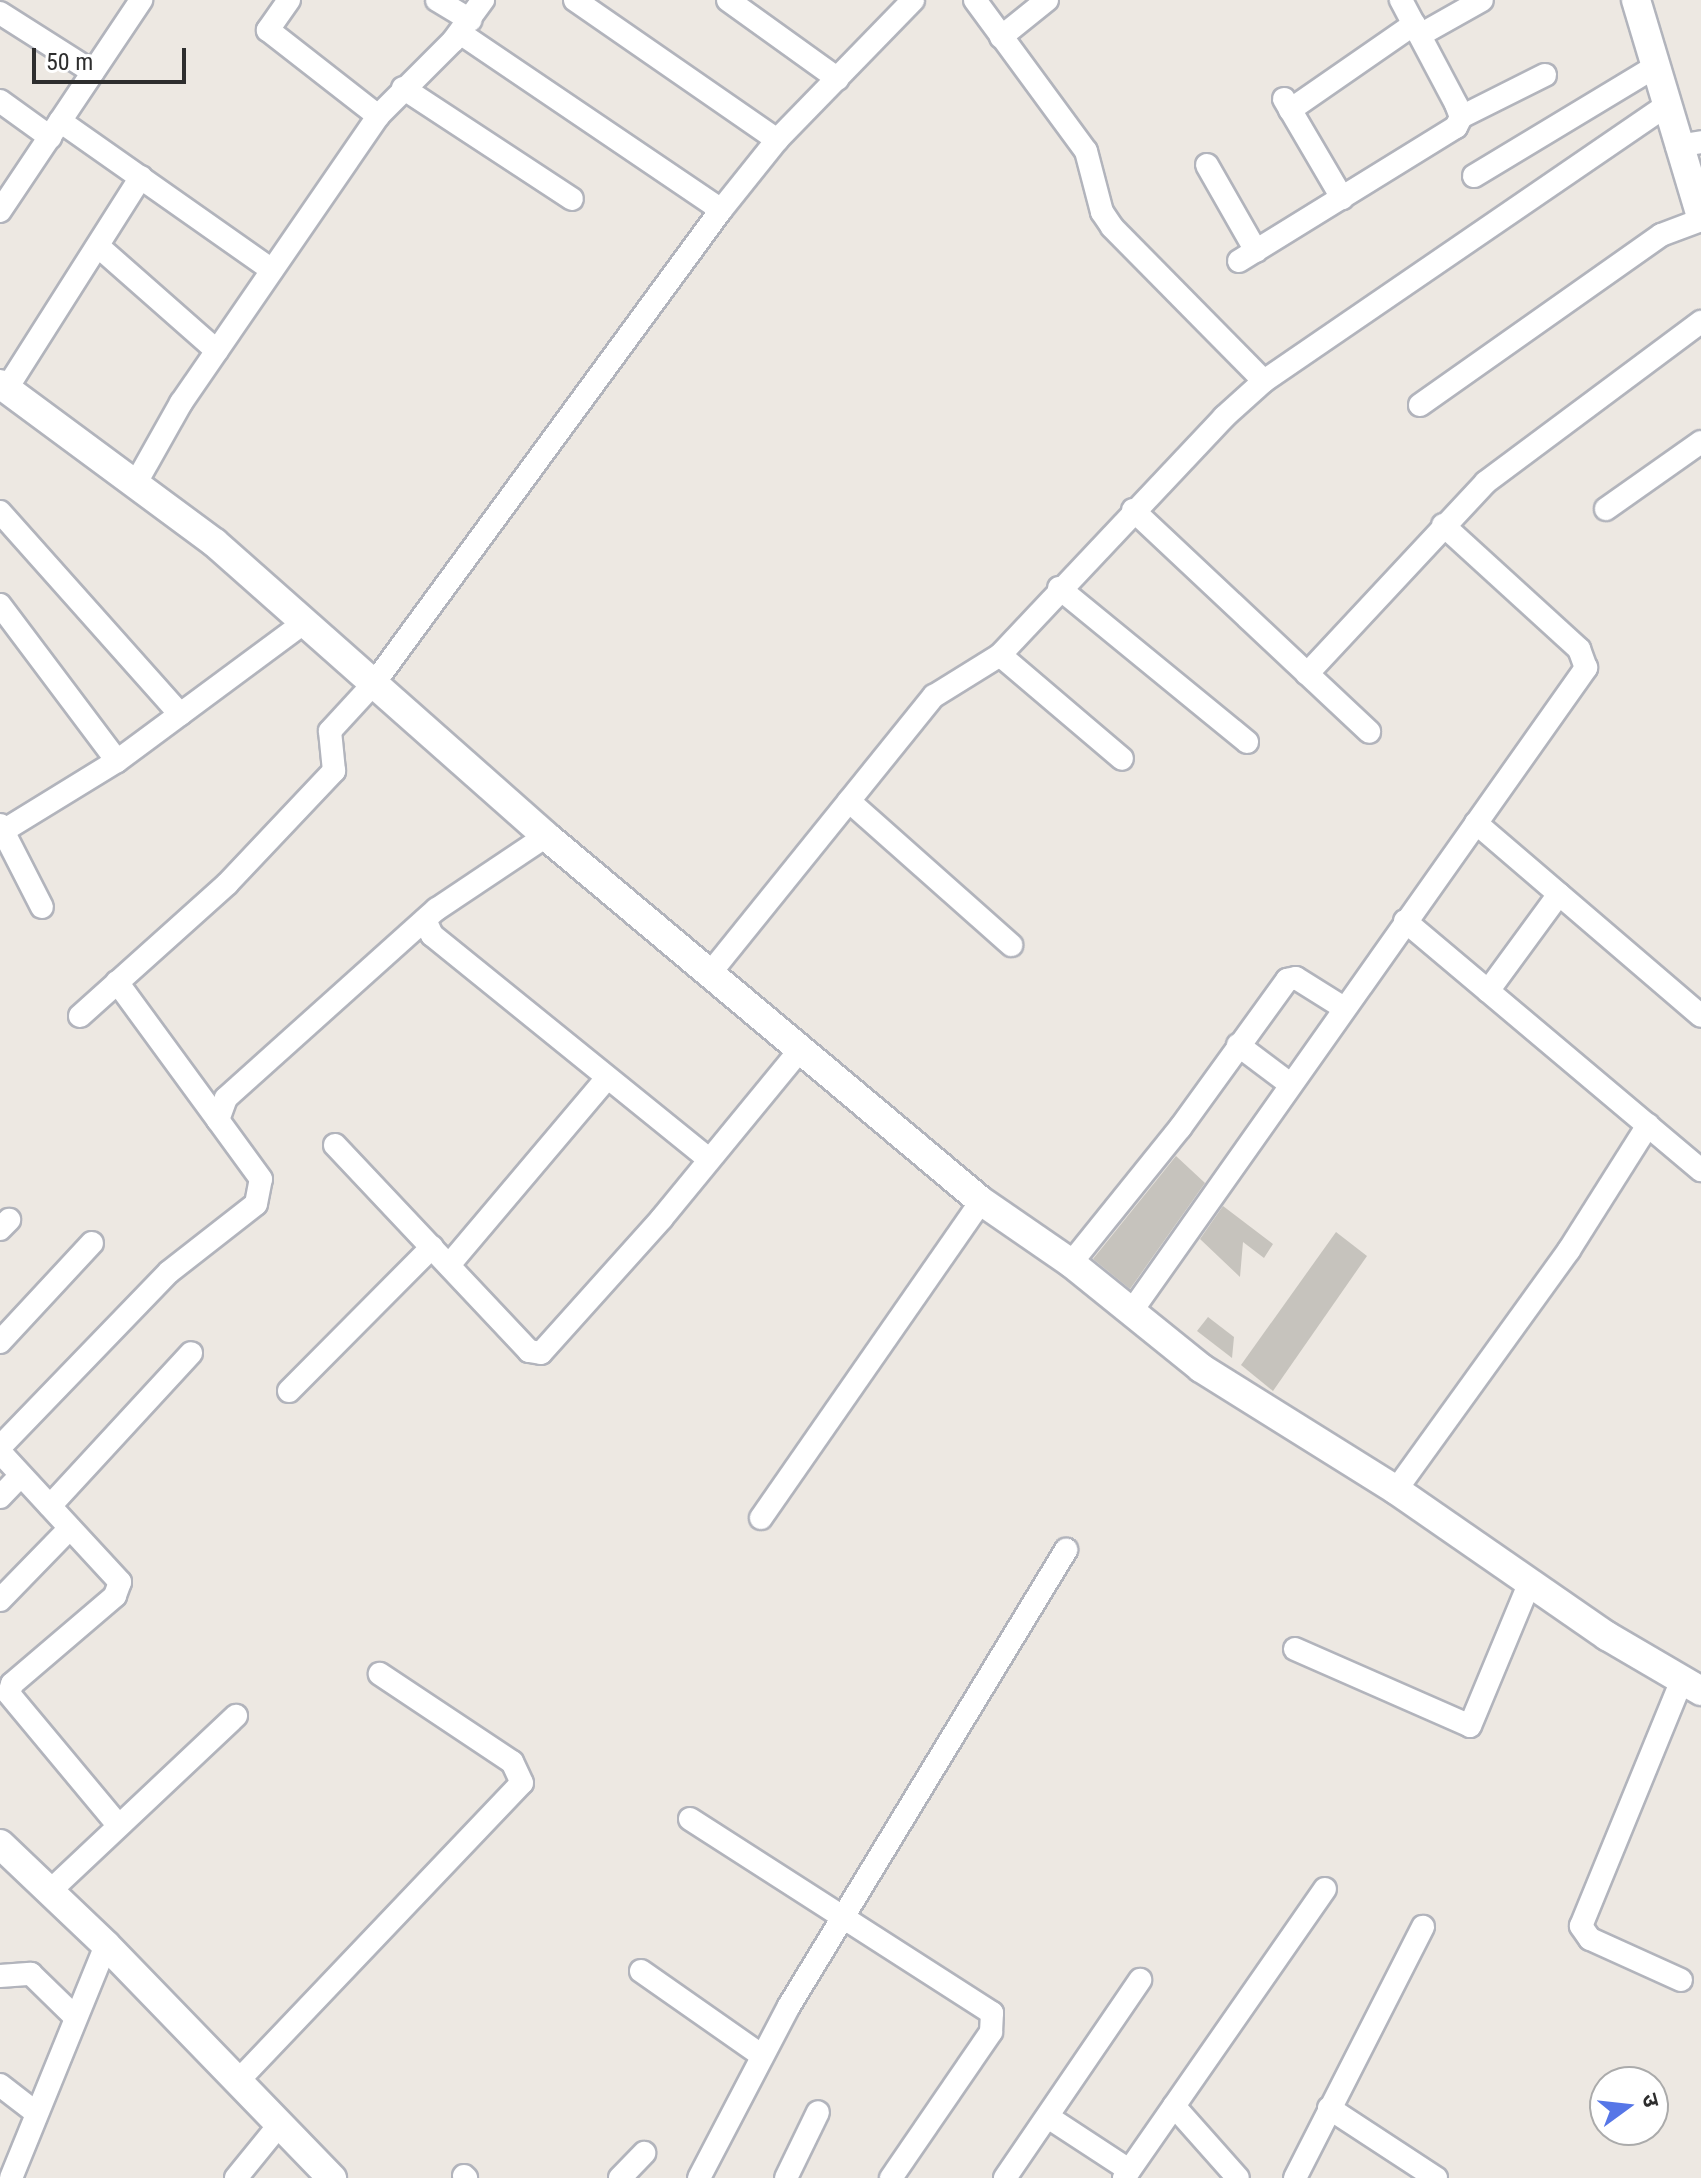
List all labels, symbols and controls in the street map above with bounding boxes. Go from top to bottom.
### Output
scale bar [36,32,190,82]
text: 50 m [46,48,93,76]
north arrow [1589,2066,1669,2146]
text: उ [1637,2091,1664,2110]

